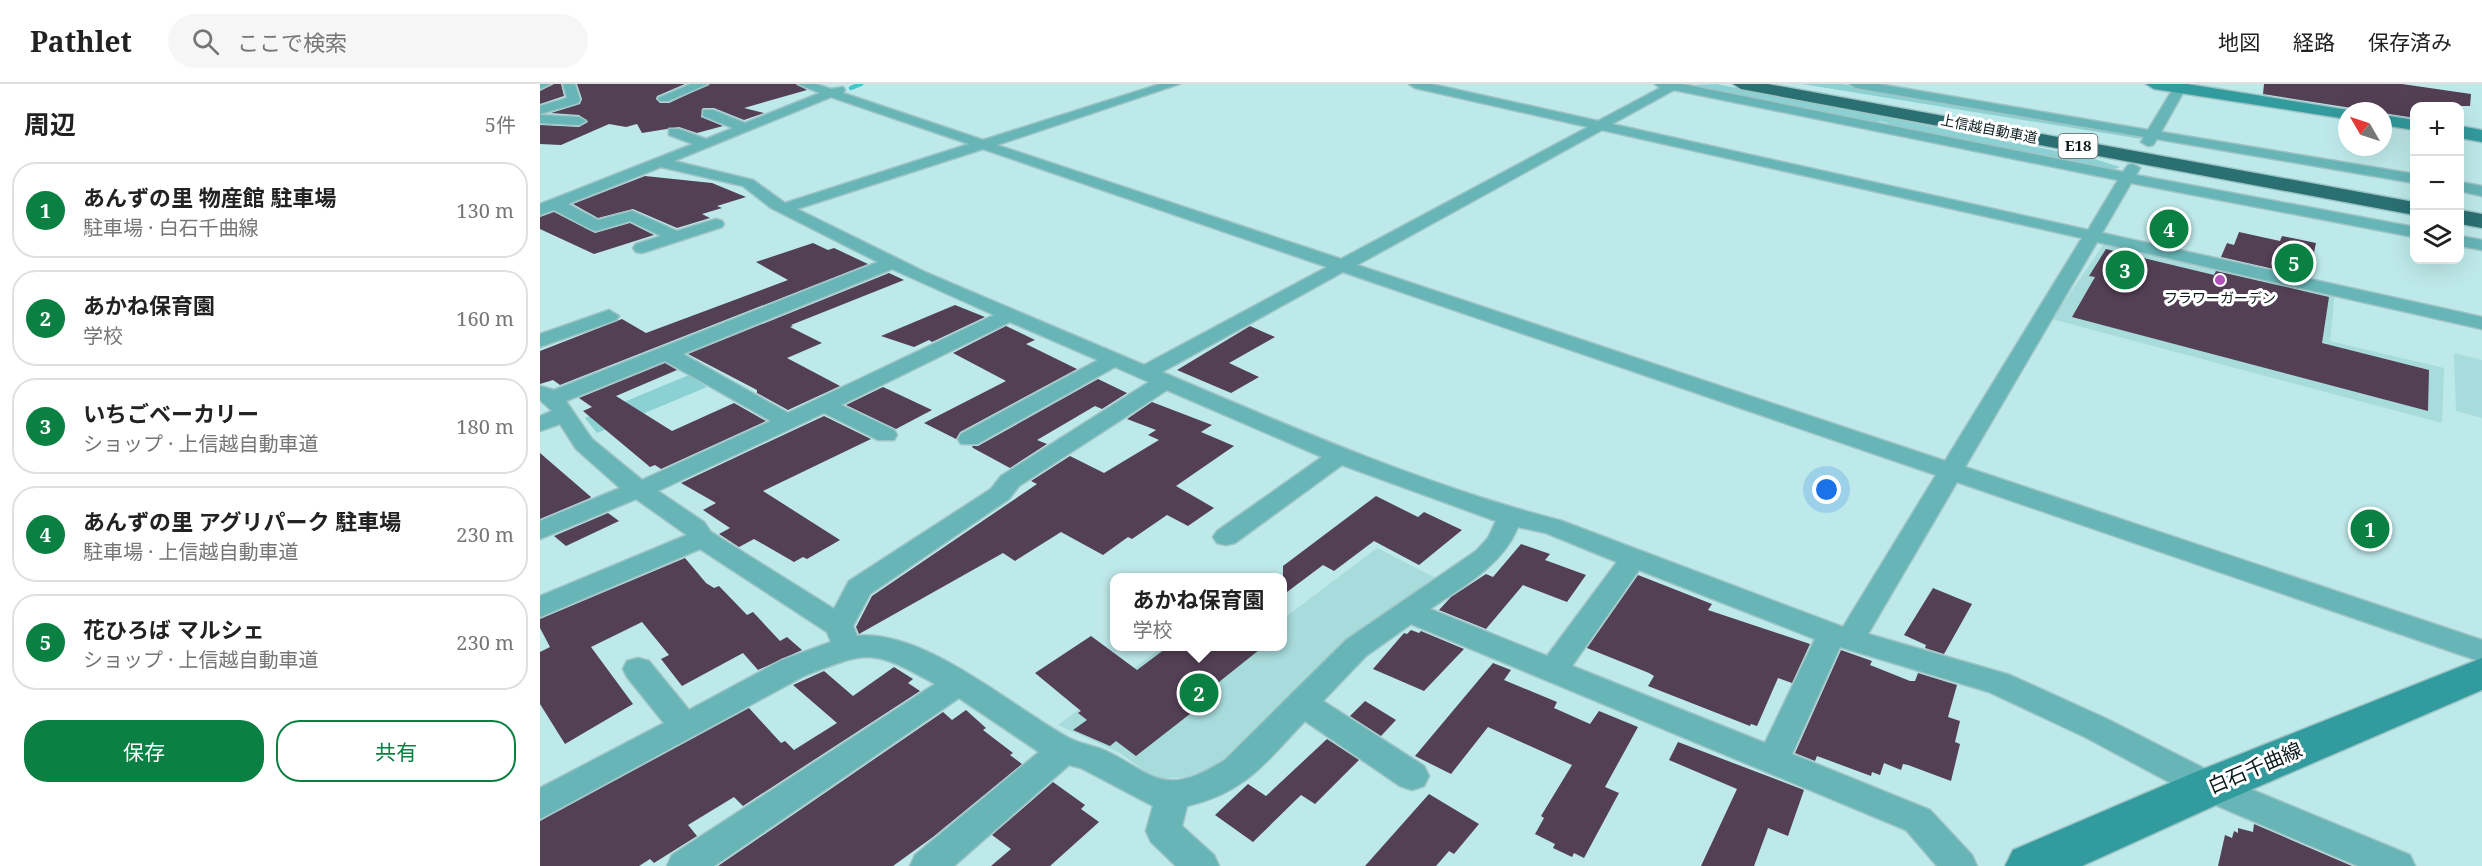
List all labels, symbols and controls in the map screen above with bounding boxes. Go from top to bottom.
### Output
search box [168,14,588,68]
text: Pathlet [30,22,132,60]
icon: search [189,25,222,58]
text: ここで検索 [237,27,347,57]
text: 地図 [2218,28,2260,56]
text: 経路 [2293,28,2335,56]
text: 保存済み [2368,28,2452,56]
north arrow [2338,102,2392,156]
map controls [2410,102,2464,264]
button: + [2410,102,2464,156]
text: 周辺 [24,106,76,142]
street label: 上信越自動車道 [1939,110,2039,147]
text: 5件 [485,111,516,138]
road number: E18 [2058,134,2098,158]
button: − [2410,156,2464,210]
text: あんずの里 物産館 駐車場 [83,182,336,212]
text: 1 [40,197,51,224]
text: 130 m [456,197,514,224]
pin: 4 [2150,206,2188,252]
button: layers [2410,210,2464,264]
text: 駐車場 · 白石千曲線 [83,214,258,241]
pin: 5 [2274,240,2314,285]
pin: 3 [2106,248,2144,292]
marker: フラワーガーデン [2213,273,2227,287]
place label: フラワーガーデン [2164,288,2276,307]
text: あかね保育園 [83,290,215,320]
text: 2 [40,305,51,332]
text: 160 m [456,305,514,332]
text: 学校 [83,322,123,349]
text: いちごベーカリー [83,398,259,428]
text: 3 [40,413,51,440]
text: 180 m [456,413,514,440]
text: ショップ · 上信越自動車道 [83,430,318,457]
your location [1812,475,1841,504]
text: あんずの里 アグリパーク 駐車場 [83,506,401,536]
pin: 1 [2350,506,2390,552]
text: 4 [40,521,51,548]
text: 230 m [456,521,514,548]
text: 駐車場 · 上信越自動車道 [83,538,298,565]
popup [1110,573,1287,651]
text: あかね保育園 [1132,584,1265,614]
text: 花ひろば マルシェ [83,614,265,644]
text: 学校 [1132,616,1172,643]
text: 5 [40,629,51,656]
text: 230 m [456,629,514,656]
text: ショップ · 上信越自動車道 [83,646,318,673]
pin: 2 [1180,670,1218,716]
button: 保存 [24,720,264,782]
button: 共有 [276,720,516,782]
street label: 白石千曲線 [2204,736,2306,800]

